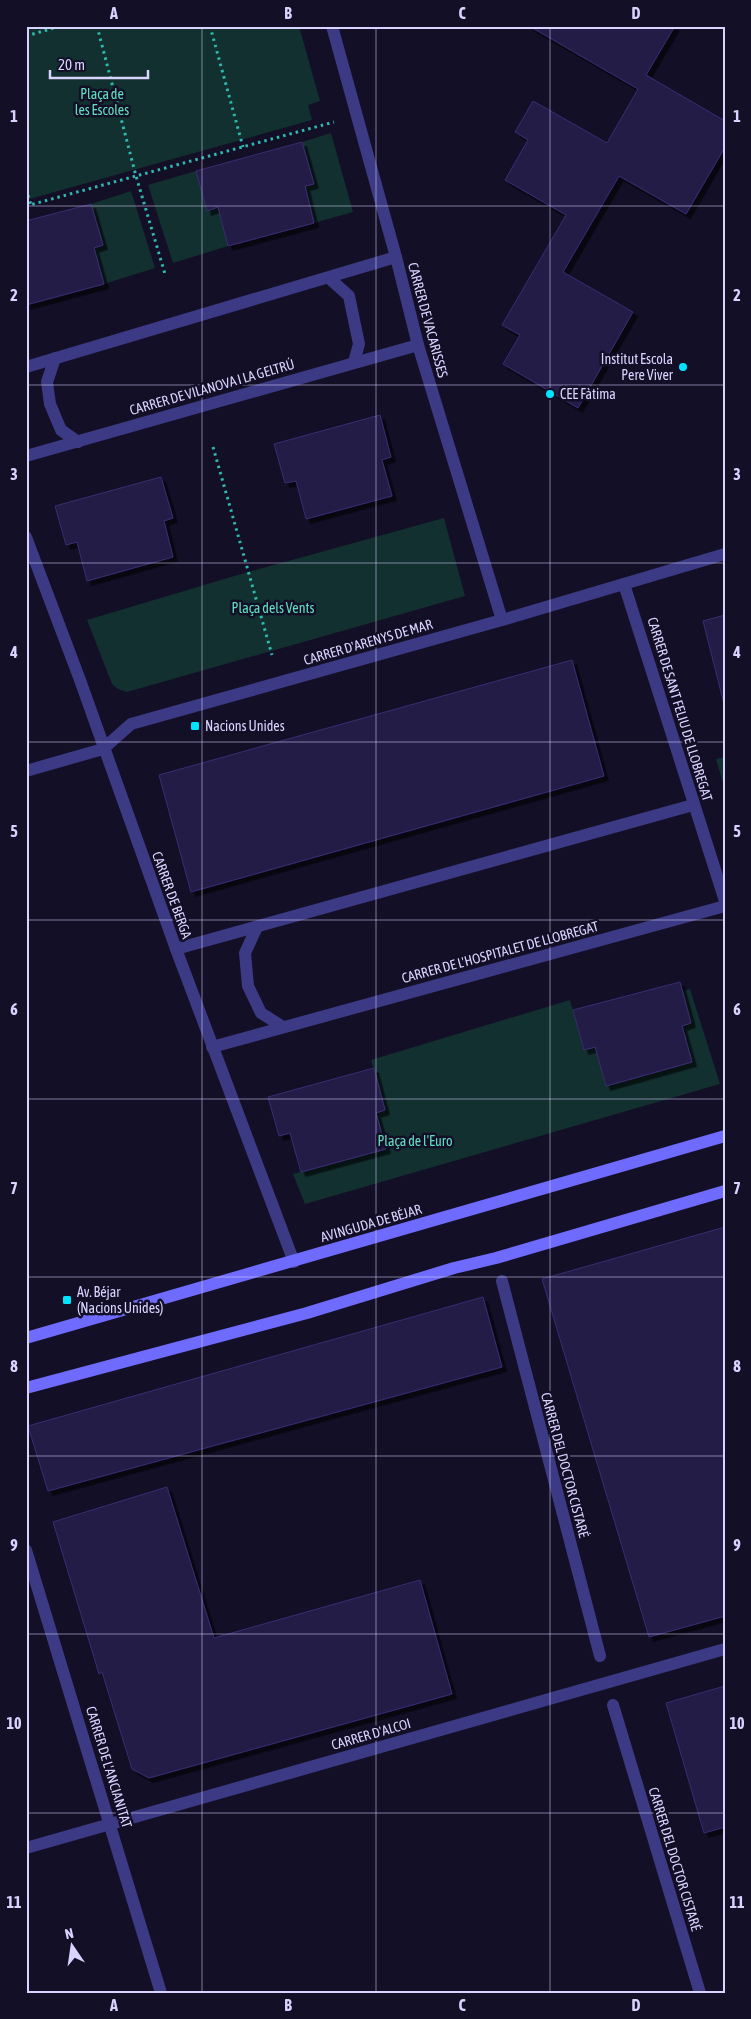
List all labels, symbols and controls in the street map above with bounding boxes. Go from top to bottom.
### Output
text: A [109,4,118,22]
text: B [284,4,292,22]
text: C [458,4,466,22]
text: D [632,4,641,22]
scale bar [50,48,148,80]
text: 20 m [58,56,85,73]
park label: Plaça de les Escoles [75,86,129,118]
text: 1 [10,107,18,125]
text: 1 [733,107,741,125]
street label: CARRER DE VACARISSES [405,261,451,379]
text: 2 [10,286,18,304]
text: 2 [733,286,741,304]
place label: Institut Escola Pere Viver [601,351,674,383]
street label: CARRER DE VILANOVA I LA GELTRÚ [128,356,296,418]
marker: Institut Escola Pere Viver [677,361,689,373]
place label: CEE Fàtima [560,386,616,402]
marker: CEE Fàtima [544,388,556,400]
text: 3 [10,465,18,483]
text: 3 [733,465,741,483]
park label: Plaça dels Vents [232,600,314,616]
street label: CARRER DE SANT FELIU DE LLOBREGAT [644,615,716,803]
street label: CARRER D'ARENYS DE MAR [302,616,434,668]
text: 4 [9,643,18,661]
text: 4 [732,643,741,661]
place label: Nacions Unides [205,718,285,734]
marker: Nacions Unides [189,720,201,732]
text: 5 [10,822,18,840]
text: 5 [733,822,741,840]
street label: CARRER DE BERGA [149,849,195,941]
street label: CARRER DE L'HOSPITALET DE LLOBREGAT [400,918,600,986]
text: 6 [10,1000,18,1018]
text: 6 [733,1000,741,1018]
park label: Plaça de l'Euro [377,1133,453,1149]
text: 7 [10,1179,18,1197]
text: 7 [733,1179,741,1197]
street label: AVINGUDA DE BÉJAR [319,1201,423,1245]
place label: Av. Béjar (Nacions Unides) [77,1284,163,1316]
marker: Av. Béjar (Nacions Unides) [61,1294,73,1306]
text: 8 [10,1357,18,1375]
text: 8 [733,1357,741,1375]
street label: CARRER DEL DOCTOR CISTARÉ [538,1391,592,1539]
text: 9 [10,1536,18,1554]
text: 9 [733,1536,741,1554]
street label: CARRER DE L'ANCIANITAT [83,1704,135,1830]
text: 10 [6,1714,22,1732]
text: 10 [729,1714,745,1732]
street label: CARRER D'ALCOI [329,1715,413,1753]
street label: CARRER DEL DOCTOR CISTARÉ [645,1785,705,1933]
text: 11 [6,1893,22,1911]
text: 11 [729,1893,745,1911]
north arrow [48,1922,98,1972]
text: N [63,1925,75,1942]
text: A [109,1996,118,2014]
text: B [284,1996,292,2014]
text: C [458,1996,466,2014]
text: D [632,1996,641,2014]

